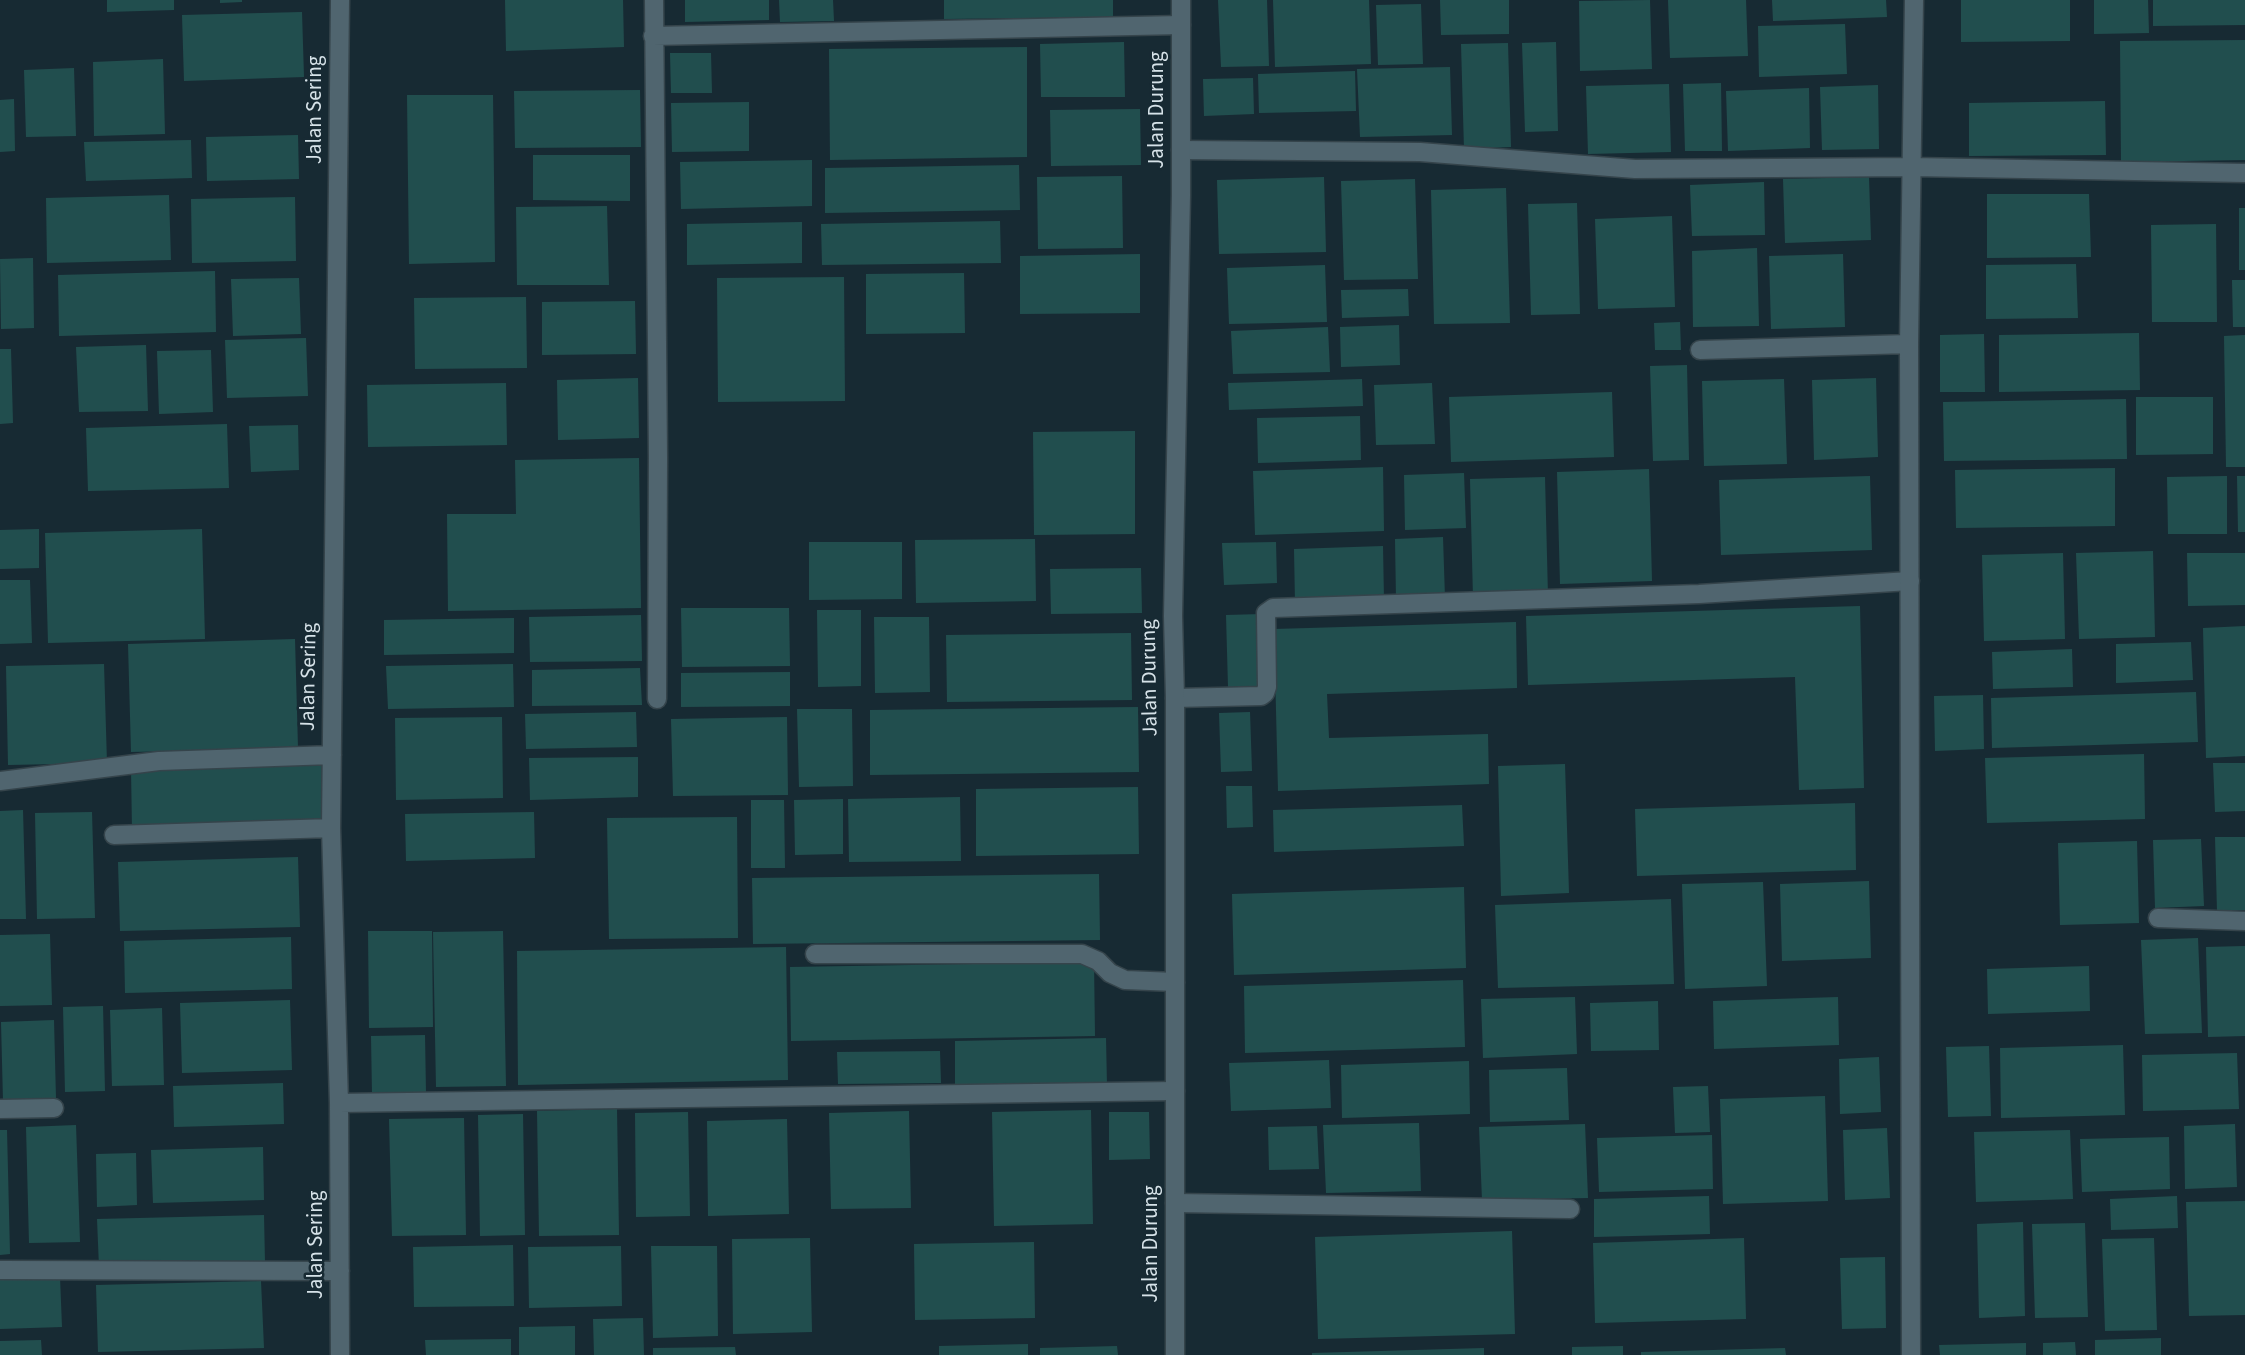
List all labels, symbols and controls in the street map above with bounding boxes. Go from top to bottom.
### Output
street label: Jalan Durung [1145,51,1171,169]
street label: Jalan Sering [303,56,329,164]
street label: Jalan Durung [1137,619,1165,737]
street label: Jalan Sering [296,623,324,731]
street label: Jalan Durung [1139,1185,1165,1303]
street label: Jalan Sering [304,1191,330,1299]

